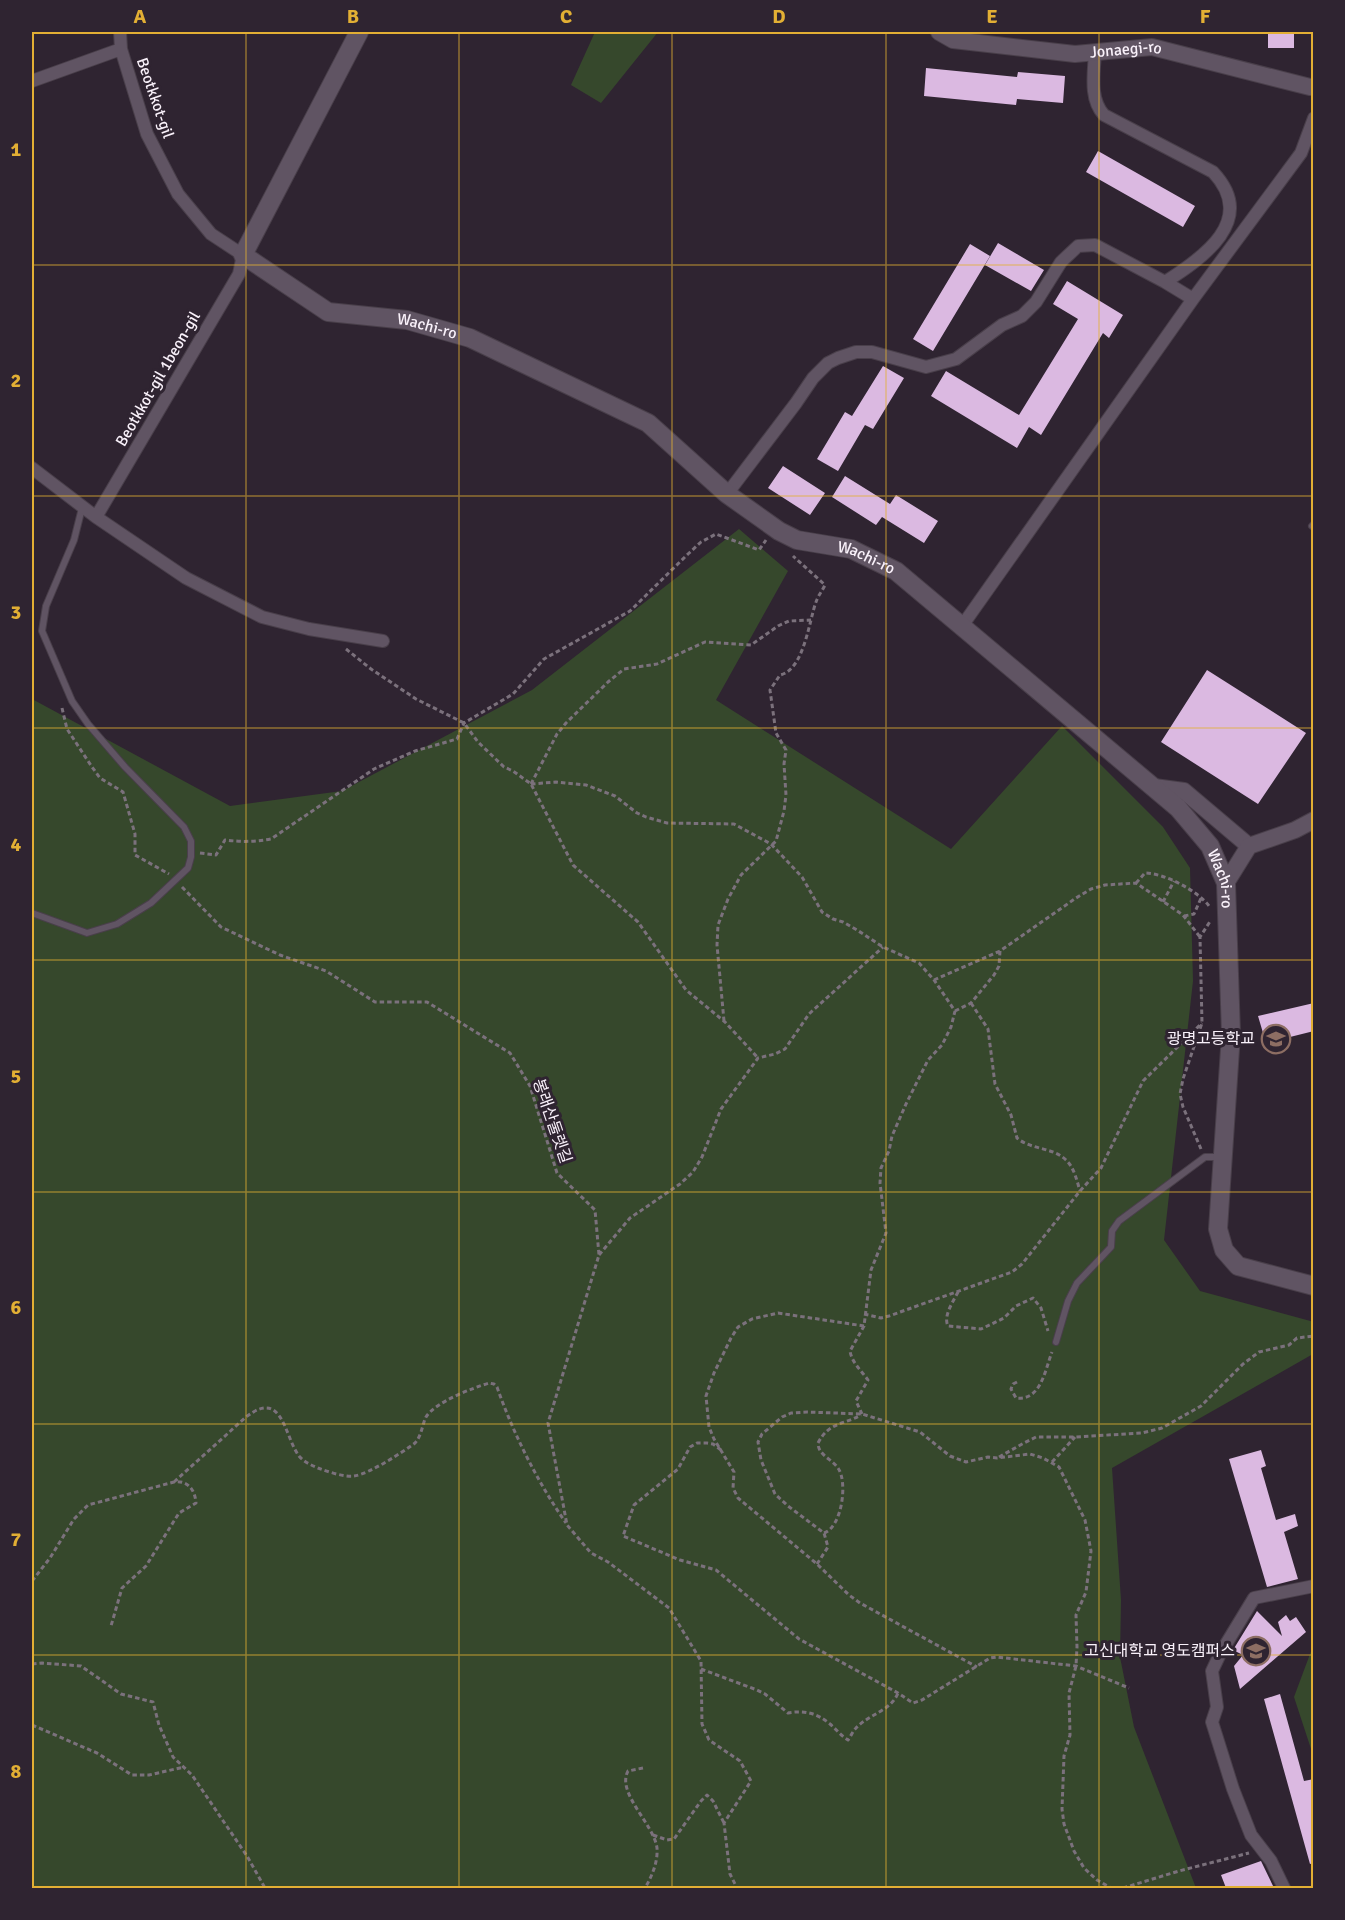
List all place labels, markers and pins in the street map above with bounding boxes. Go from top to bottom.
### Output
school or university icon: 광명고등학교 [1260,1023,1292,1055]
place label: 광명고등학교 [1167,1029,1255,1049]
school or university icon: 고신대학교 영도캠퍼스 [1240,1635,1272,1667]
place label: 고신대학교 영도캠퍼스 [1084,1641,1235,1661]

